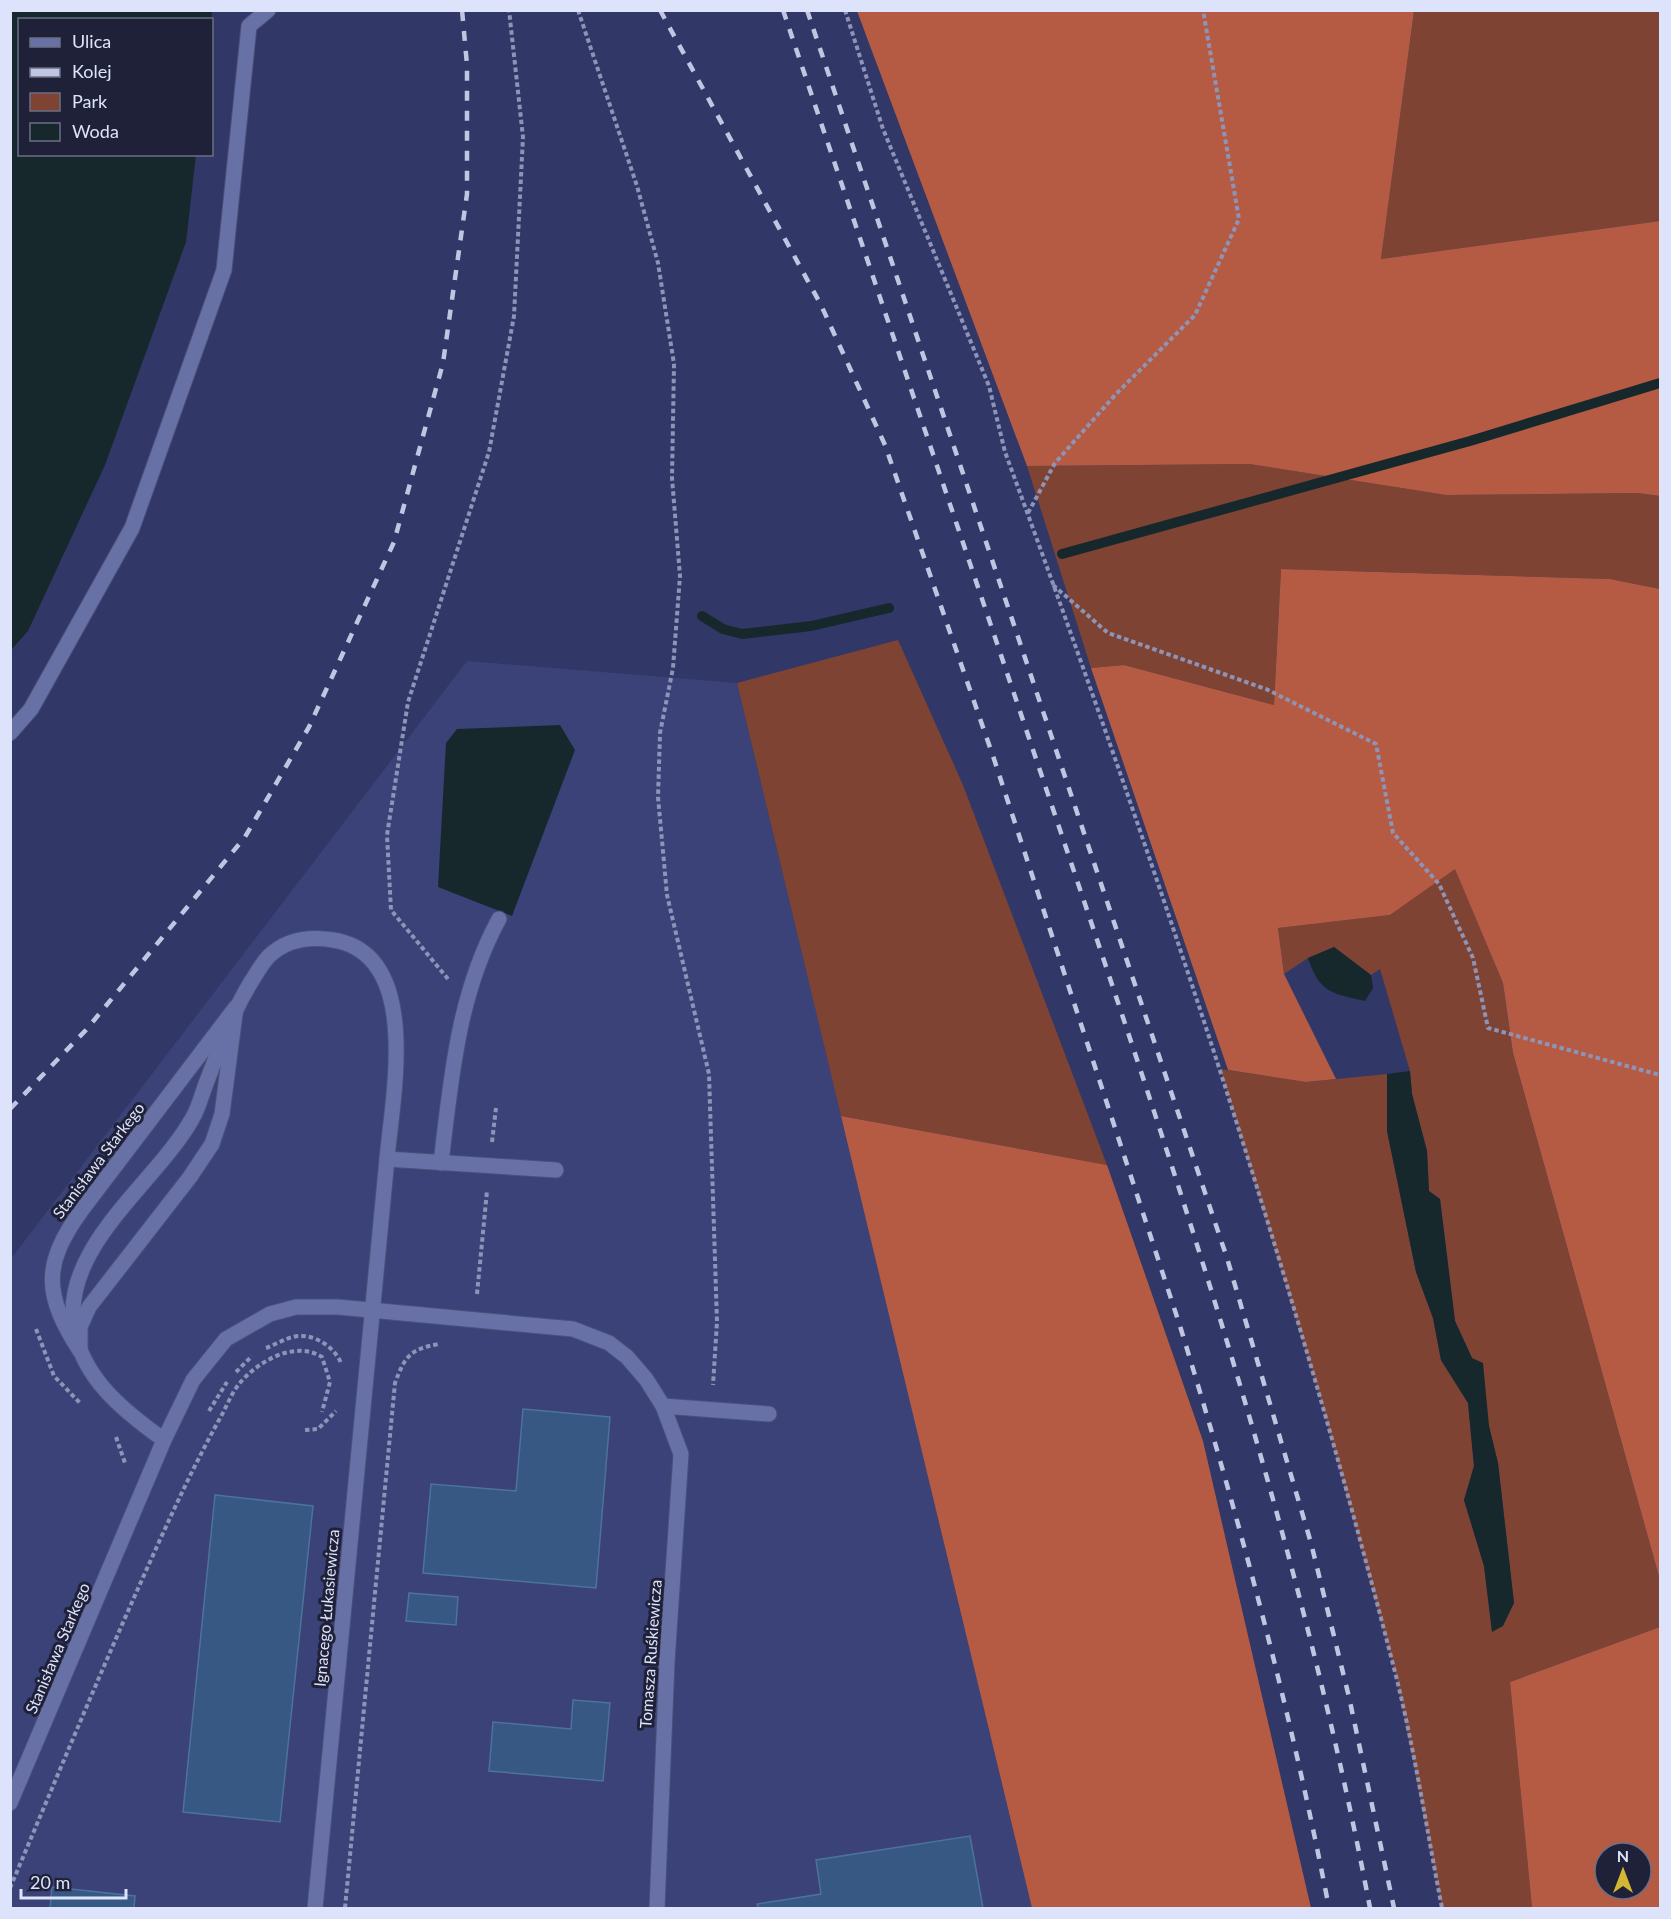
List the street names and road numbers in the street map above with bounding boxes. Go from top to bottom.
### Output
street label: Stanisława Starkego [48,1098,148,1222]
street label: Ignacego Łukasiewicza [310,1529,342,1687]
street label: Tomasza Ruśkiewicza [635,1579,665,1729]
street label: Stanisława Starkego [21,1580,93,1716]

